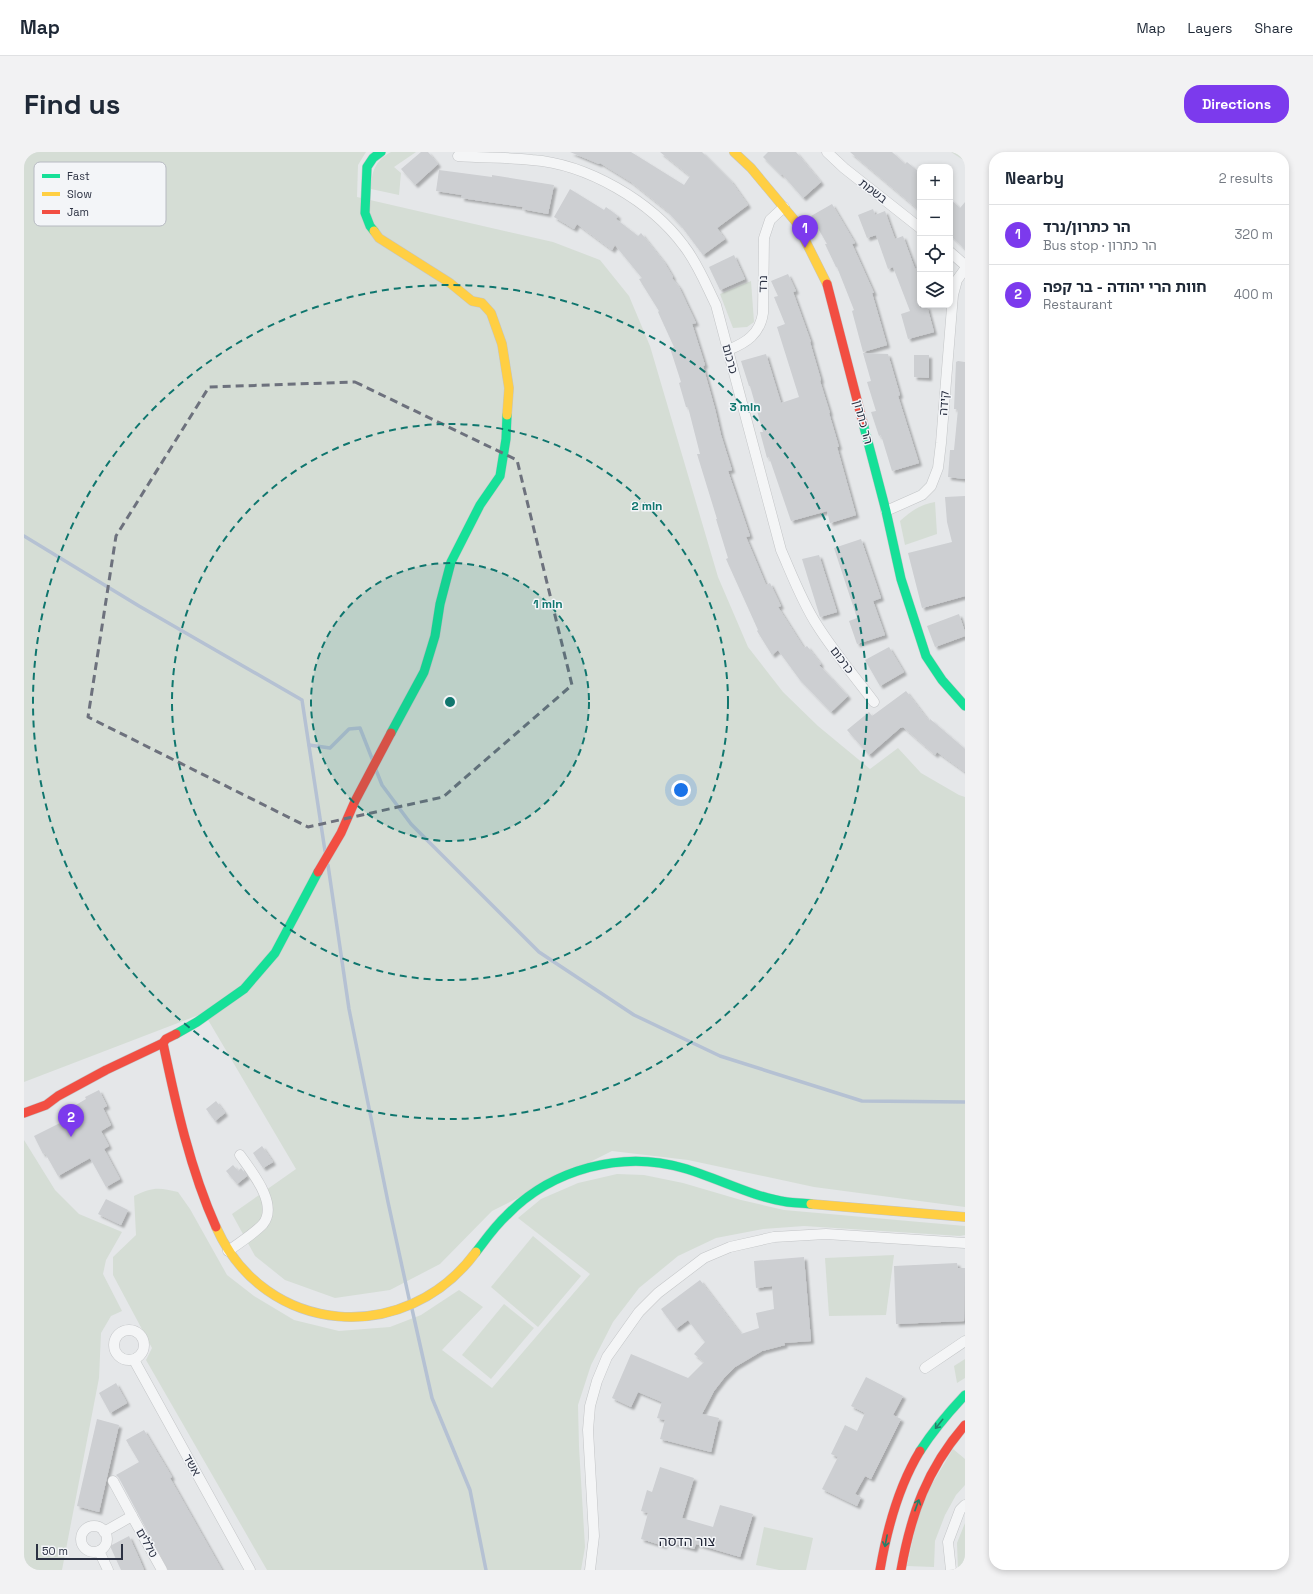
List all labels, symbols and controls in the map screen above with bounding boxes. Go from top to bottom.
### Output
text: Map [20,15,60,40]
text: Map [1136,19,1166,37]
text: Layers [1188,19,1232,37]
text: Share [1254,19,1293,37]
button: Directions [1184,85,1289,123]
text: Find us [24,86,121,122]
legend [34,162,166,226]
map controls [917,164,953,308]
button: + [917,164,953,200]
text: Nearby [1005,167,1064,189]
text: Fast [67,169,90,183]
text: 2 results [1219,170,1273,187]
street label: בשמת [856,175,891,207]
text: Slow [67,187,92,201]
button: − [917,200,953,236]
text: Jam [67,205,89,219]
pin: 1 [792,215,818,248]
text: הר כתרון/נרד [1043,217,1131,236]
text: 1 [1015,226,1021,243]
text: 320 m [1234,226,1273,243]
button: locate [917,236,953,272]
text: Bus stop · הר כתרון [1043,237,1157,254]
button: layers [917,272,953,308]
street label: נרד [755,275,771,293]
text: חוות הרי יהודה - בר קפה [1043,277,1207,296]
text: 2 [1014,286,1022,303]
text: 400 m [1234,286,1273,303]
text: Restaurant [1043,296,1113,313]
street label: כרכום [718,342,742,376]
street label: קידה [935,390,953,416]
street label: הר כתרון [849,398,877,446]
text: 3 min [729,399,761,415]
text: 2 min [631,498,663,514]
text: 1 min [533,596,563,612]
street label: כרכום [827,643,857,677]
centre of rings [443,695,457,709]
your location [671,780,691,800]
pin: 2 [58,1104,84,1137]
one-way arrow [934,1419,943,1430]
street label: אשד [180,1451,205,1479]
one-way arrow [913,1499,921,1511]
street label: טללים [132,1525,162,1561]
district label: צור הדסה [659,1532,715,1550]
one-way arrow [881,1534,889,1547]
scale bar [36,1542,123,1561]
text: 50 m [42,1544,68,1558]

